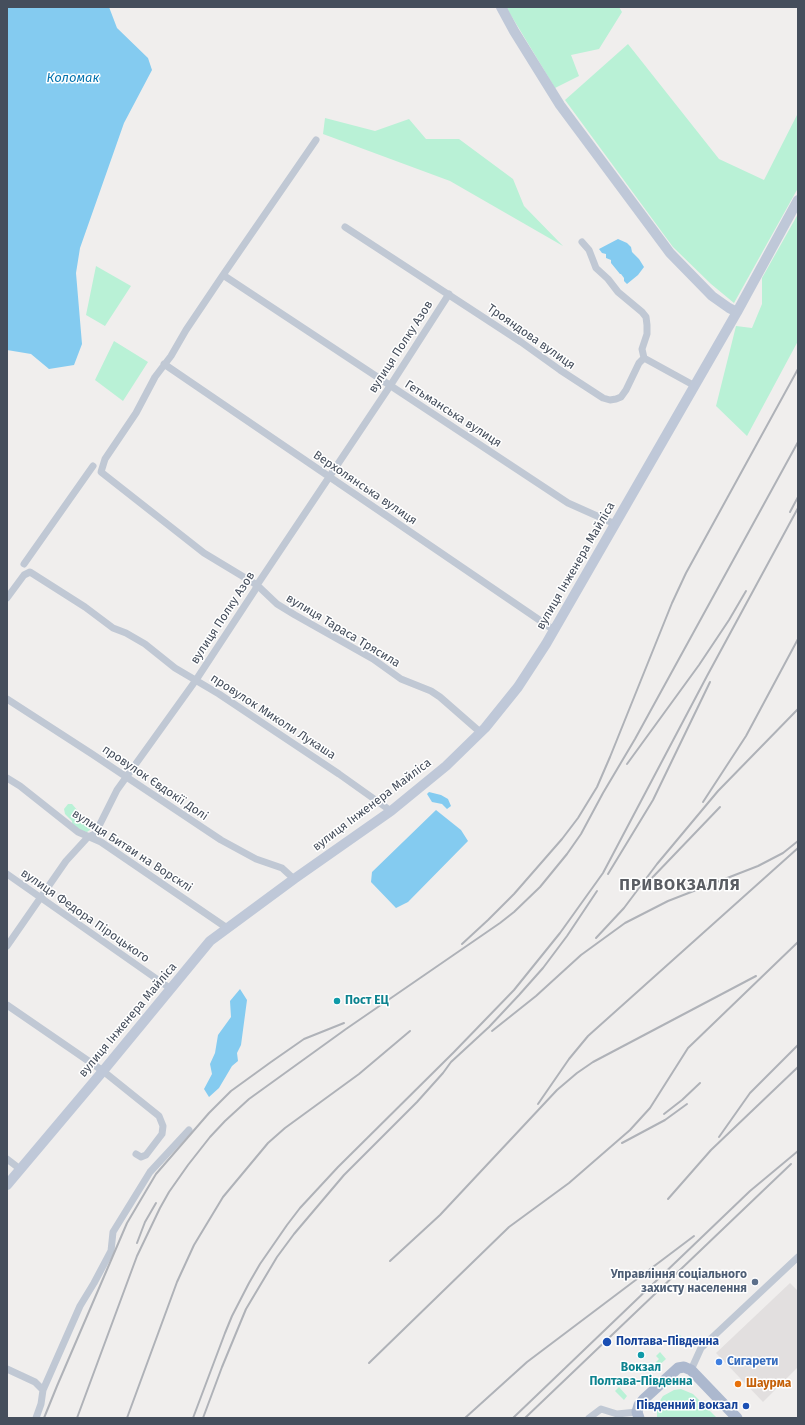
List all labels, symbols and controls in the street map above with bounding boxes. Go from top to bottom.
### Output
water label: Коломак [47,70,99,86]
street label: вулиця Полку Азов [366,298,436,396]
street label: Трояндова вулиця [484,301,578,373]
street label: Гетьманська вулиця [402,377,504,451]
street label: Верхолянська вулиця [310,448,420,528]
street label: вулиця Інженера Майліса [534,500,618,632]
street label: вулиця Полку Азов [188,569,258,667]
street label: вулиця Тараса Трясила [283,591,403,671]
street label: провулок Миколи Лукаша [208,671,338,763]
street label: провулок Євдокії Долі [99,742,211,824]
street label: вулиця Інженера Майліса [310,756,434,854]
street label: вулиця Битви на Ворсклі [69,807,195,895]
street label: вулиця Федора Піроцького [18,866,152,966]
district label: ПРИВОКЗАЛЛЯ [619,876,741,896]
street label: вулиця Інженера Майліса [76,960,180,1080]
place label: Пост ЕЦ [345,994,389,1008]
marker: Пост ЕЦ [332,996,342,1006]
place label: Управління соціального захисту населення [611,1268,747,1296]
marker: Управління соціального захисту населення [750,1277,760,1287]
place label: Полтава-Південна [616,1335,719,1349]
marker: Полтава-Південна [601,1336,613,1348]
marker: Вокзал Полтава-Південна [636,1350,646,1360]
place label: Сигарети [727,1355,778,1369]
marker: Сигарети [714,1357,724,1367]
place label: Вокзал Полтава-Південна [589,1361,693,1389]
place label: Шаурма [746,1377,791,1391]
marker: Шаурма [733,1379,743,1389]
place label: Південний вокзал [636,1399,738,1413]
marker: Південний вокзал [741,1401,751,1411]

